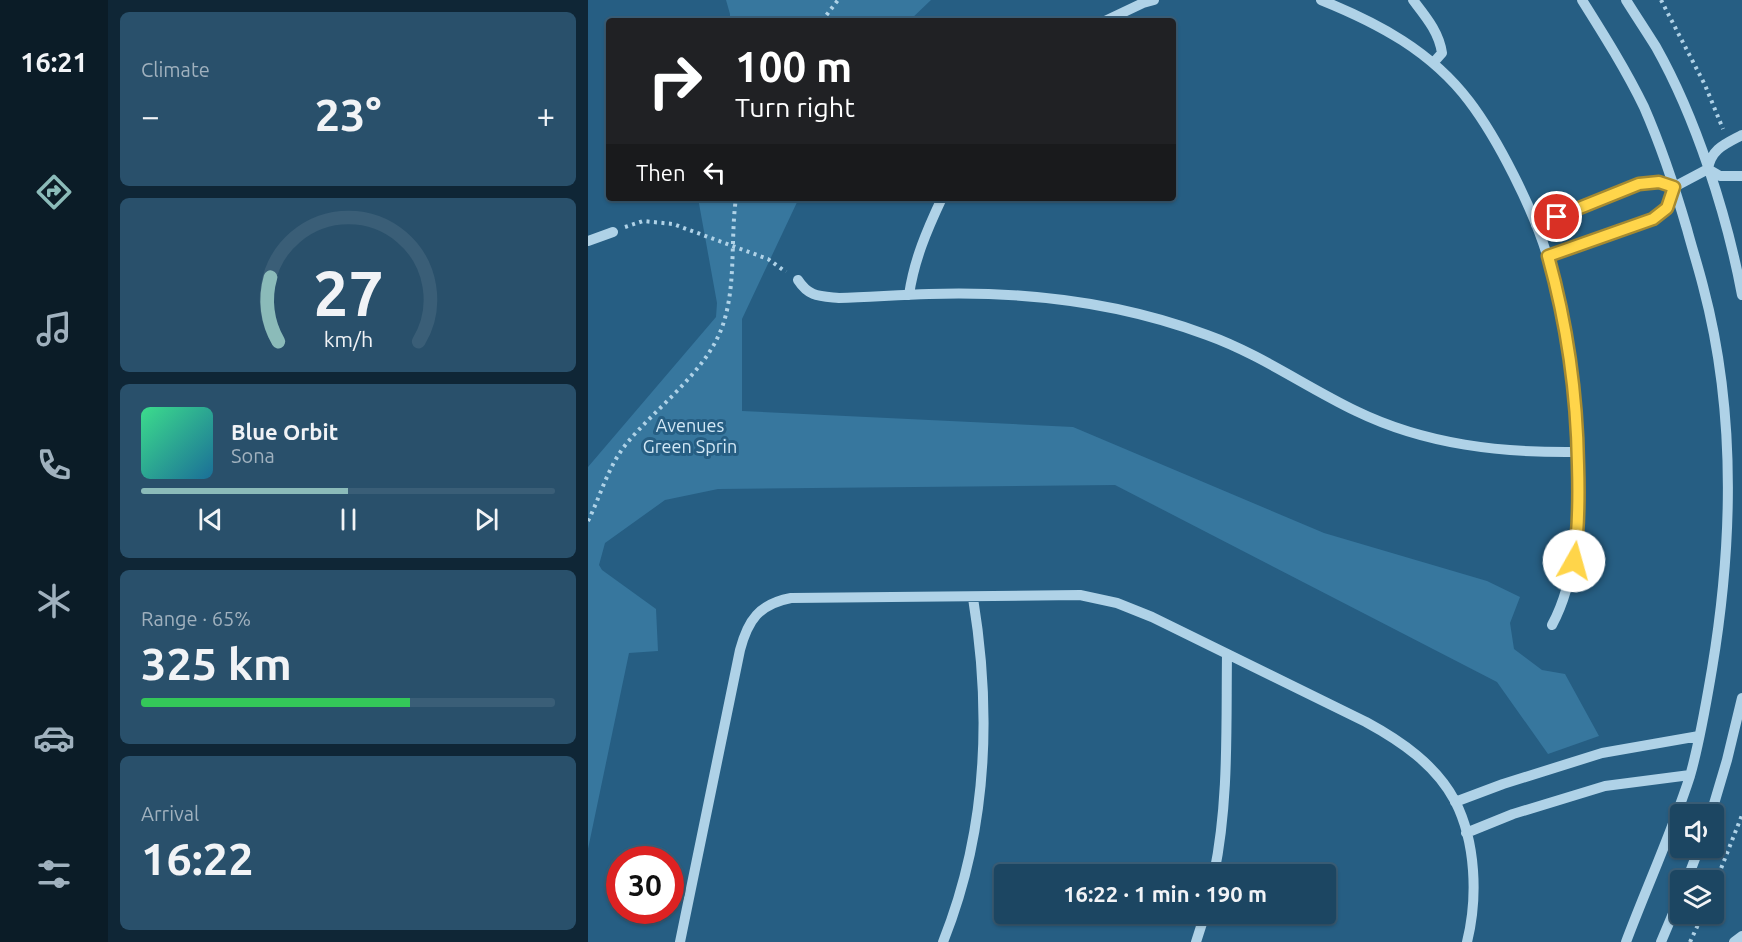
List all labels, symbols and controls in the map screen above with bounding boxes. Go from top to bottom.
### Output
icon: right [636,42,714,120]
text: 100 m [735,43,852,90]
text: 16:21 [20,47,88,77]
text: Climate [141,58,210,81]
text: 23° [315,89,381,140]
text: Turn right [735,92,855,122]
text: − [141,97,160,134]
text: + [536,97,555,134]
icon: left [698,156,731,189]
text: Then [636,160,686,185]
icon: directions [33,171,75,213]
pin [1531,191,1582,242]
icon: arrive [1540,200,1573,233]
text: 27 [313,258,383,328]
icon: music [33,308,75,350]
text: km/h [323,327,373,351]
park label: Avenues Green Sprin [643,415,737,456]
text: Blue Orbit [231,419,338,444]
icon: phone [33,444,75,486]
text: Sona [231,444,275,467]
icon: previous [194,503,227,536]
icon: pause [332,503,365,536]
icon: next [470,503,503,536]
position arrow [1542,529,1606,593]
icon: climate [33,580,75,622]
text: Range · 65% [141,607,251,630]
text: 325 km [141,638,292,689]
icon: car [33,717,75,759]
text: Arrival [141,802,199,825]
map controls [1670,804,1724,924]
button: sound [1670,804,1724,858]
text: 16:22 [141,833,254,884]
speed limit sign: 30 [606,846,684,924]
icon: filters [33,853,75,895]
button: layers [1670,870,1724,924]
text: 16:22 · 1 min · 190 m [1063,881,1267,906]

